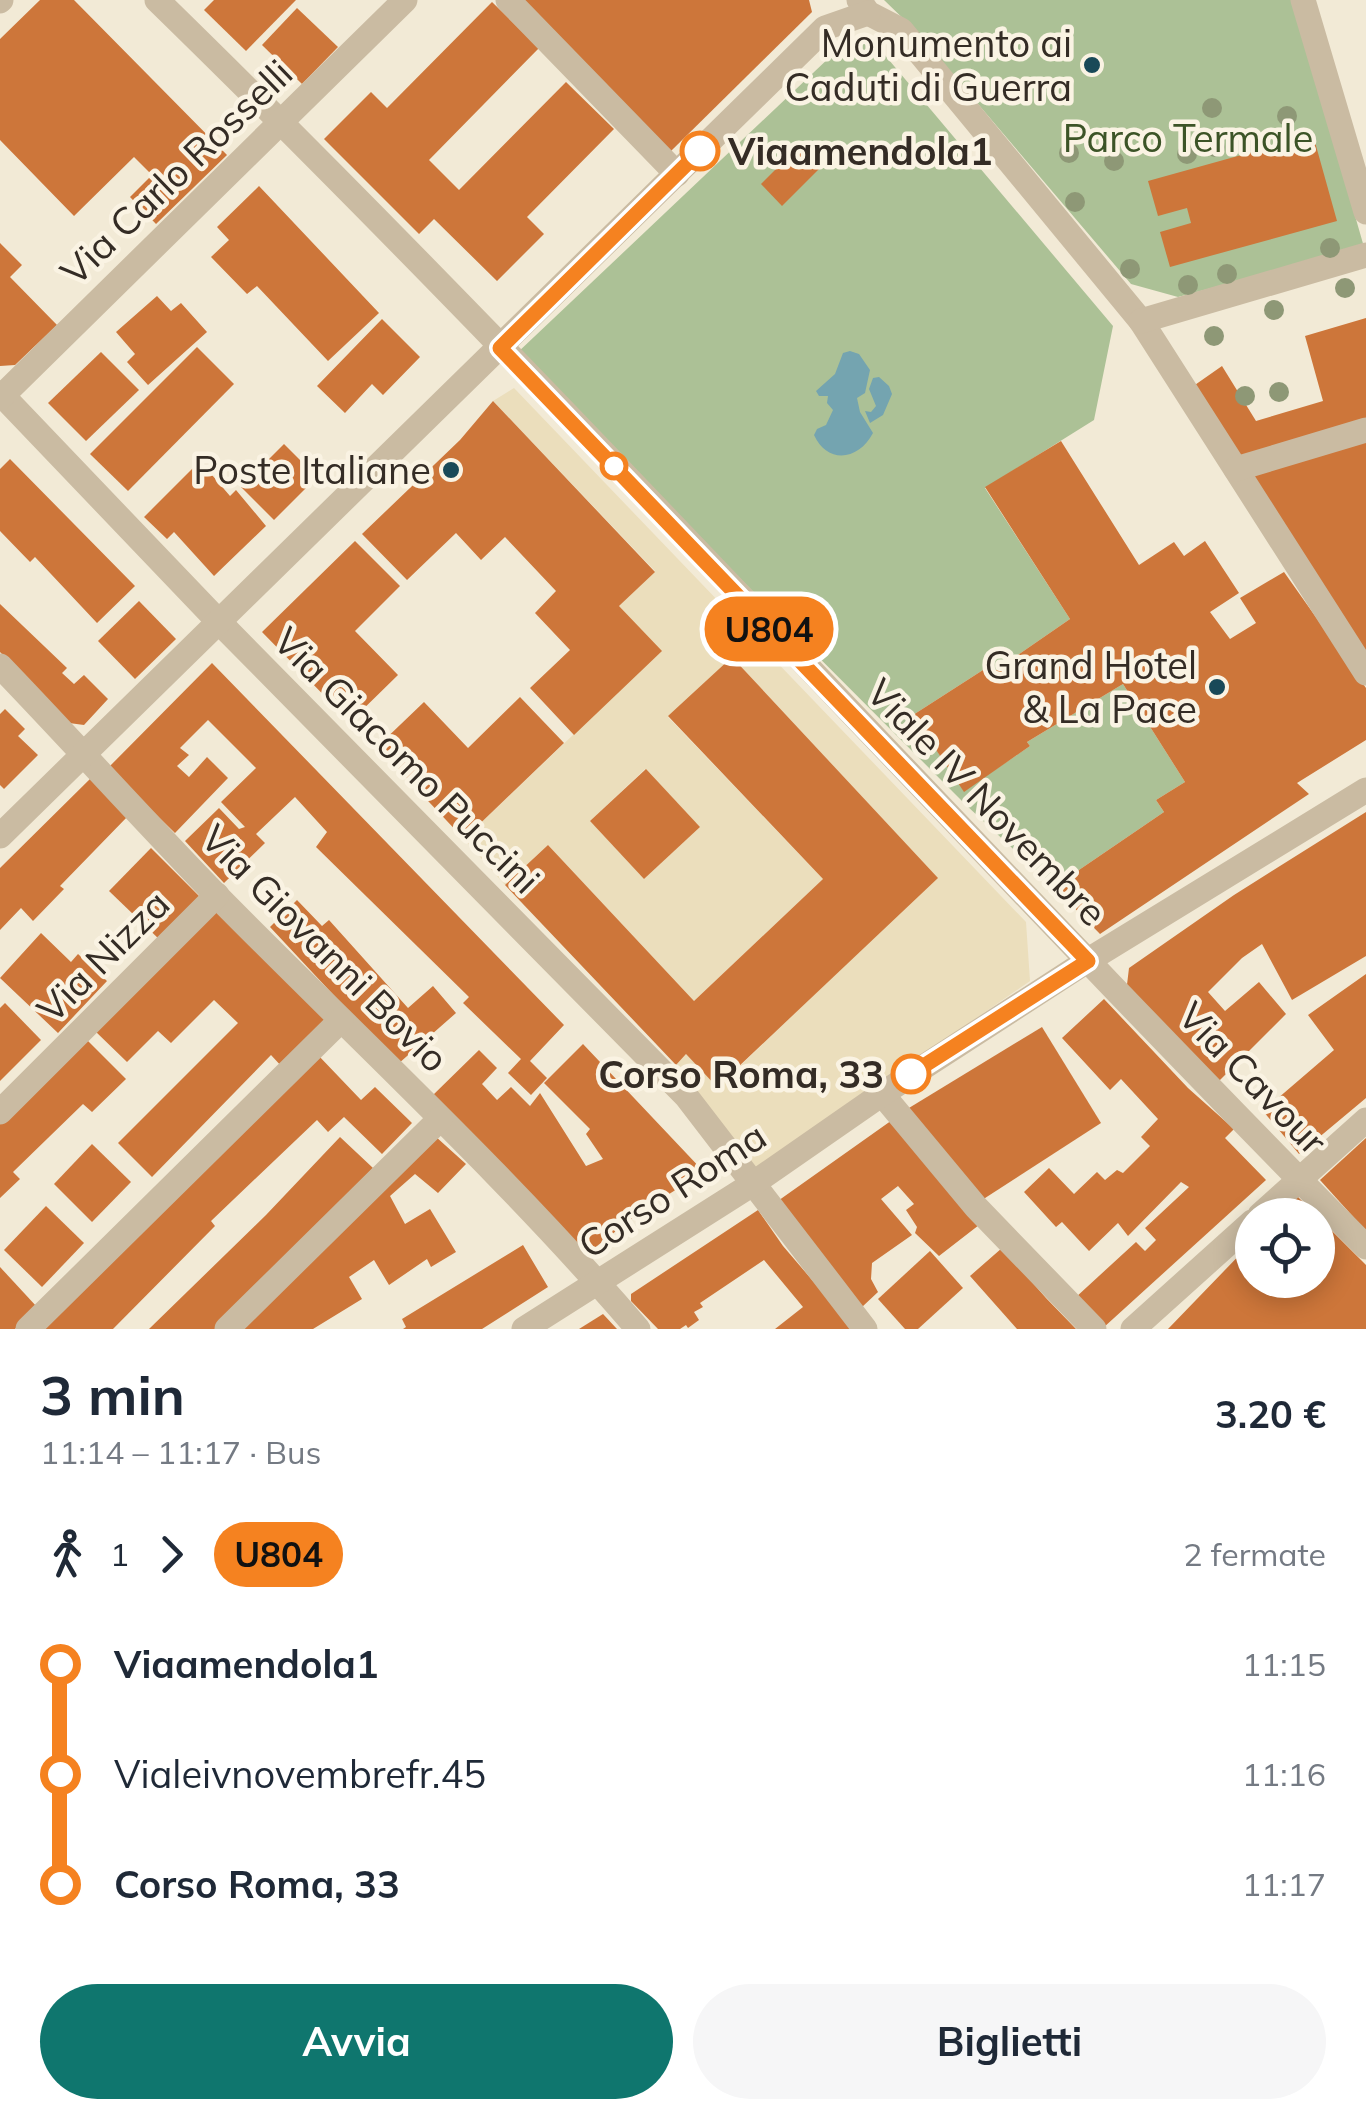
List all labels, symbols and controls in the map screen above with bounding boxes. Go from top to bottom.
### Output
place label: Monumento ai Caduti di Guerra [785,19,1072,111]
street label: Via Carlo Rosselli [50,49,302,295]
marker: Monumento ai Caduti di Guerra [1081,54,1103,76]
park label: Parco Termale [1063,114,1313,162]
place label: Viaamendola1 [727,127,993,175]
marker: Viaamendola1 [681,132,719,170]
place label: Poste Italiane [193,446,431,494]
unlabelled marker [601,453,627,479]
marker: Poste Italiane [440,459,462,481]
line badge: U804 [699,596,839,662]
text: U804 [725,607,813,651]
street label: Via Giacomo Puccini [264,617,550,903]
place label: Grand Hotel & La Pace [984,641,1197,733]
street label: Viale IV Novembre [857,668,1117,936]
marker: Grand Hotel & La Pace [1206,676,1228,698]
street label: Via Giovanni Bovio [191,814,459,1082]
street label: Via Nizza [27,880,179,1032]
street label: Via Cavour [1168,992,1338,1164]
place label: Corso Roma, 33 [598,1050,884,1098]
marker: Corso Roma, 33 [892,1055,930,1093]
street label: Corso Roma [569,1112,775,1268]
map controls [1235,1198,1335,1298]
button: locate [1235,1198,1335,1298]
text: 3 min [40,1360,185,1429]
text: 3.20 € [1215,1390,1326,1438]
text: 11:14 – 11:17 · Bus [40,1432,321,1472]
icon: walk [40,1527,95,1582]
icon: forward [144,1527,199,1582]
text: U804 [234,1532,323,1576]
text: 1 [110,1534,129,1574]
text: 2 fermate [1183,1534,1326,1574]
text: Viaamendola1 [114,1640,379,1688]
text: 11:15 [1242,1644,1326,1684]
text: Vialeivnovembrefr.45 [114,1750,486,1798]
text: 11:16 [1242,1754,1326,1794]
text: Corso Roma, 33 [114,1860,400,1908]
text: 11:17 [1242,1864,1326,1904]
button: Avvia [40,1984,673,2099]
button: Biglietti [693,1984,1326,2099]

